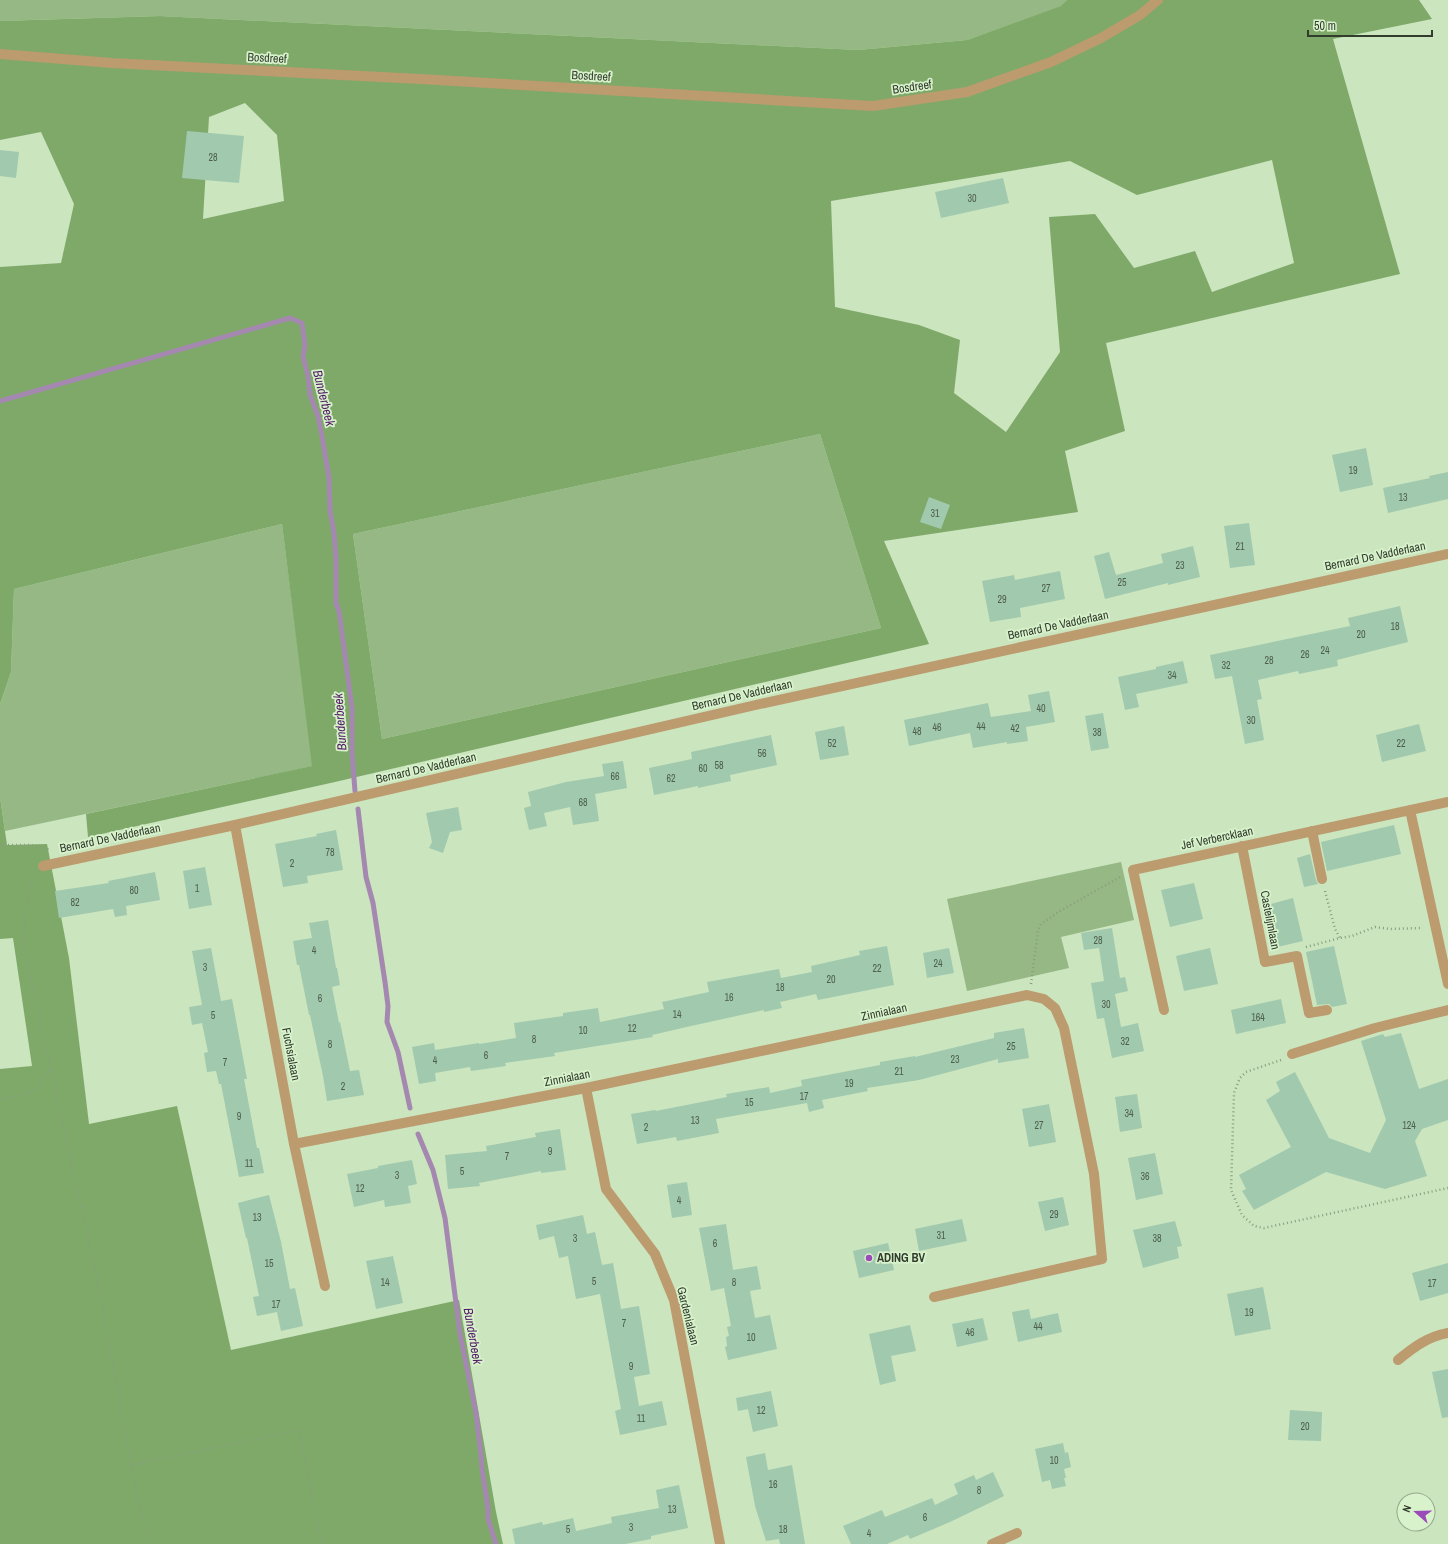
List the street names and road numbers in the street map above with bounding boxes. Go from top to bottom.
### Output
street label: Bosdreef [247,49,287,67]
street label: Bosdreef [571,67,611,85]
street label: Bosdreef [891,76,933,98]
street label: Bernard De Vadderlaan [1323,538,1427,574]
street label: Bernard De Vadderlaan [1006,607,1110,643]
street label: Bernard De Vadderlaan [690,676,794,714]
street label: Bernard De Vadderlaan [374,749,478,787]
street label: Bernard De Vadderlaan [58,820,162,856]
street label: Jef Verbercklaan [1179,823,1255,853]
street label: Castelijmlaan [1256,889,1284,951]
street label: Zinnialaan [860,999,908,1025]
street label: Fuchsialaan [278,1026,304,1082]
street label: Zinnialaan [543,1066,591,1090]
street label: Gardenialaan [673,1285,703,1347]

